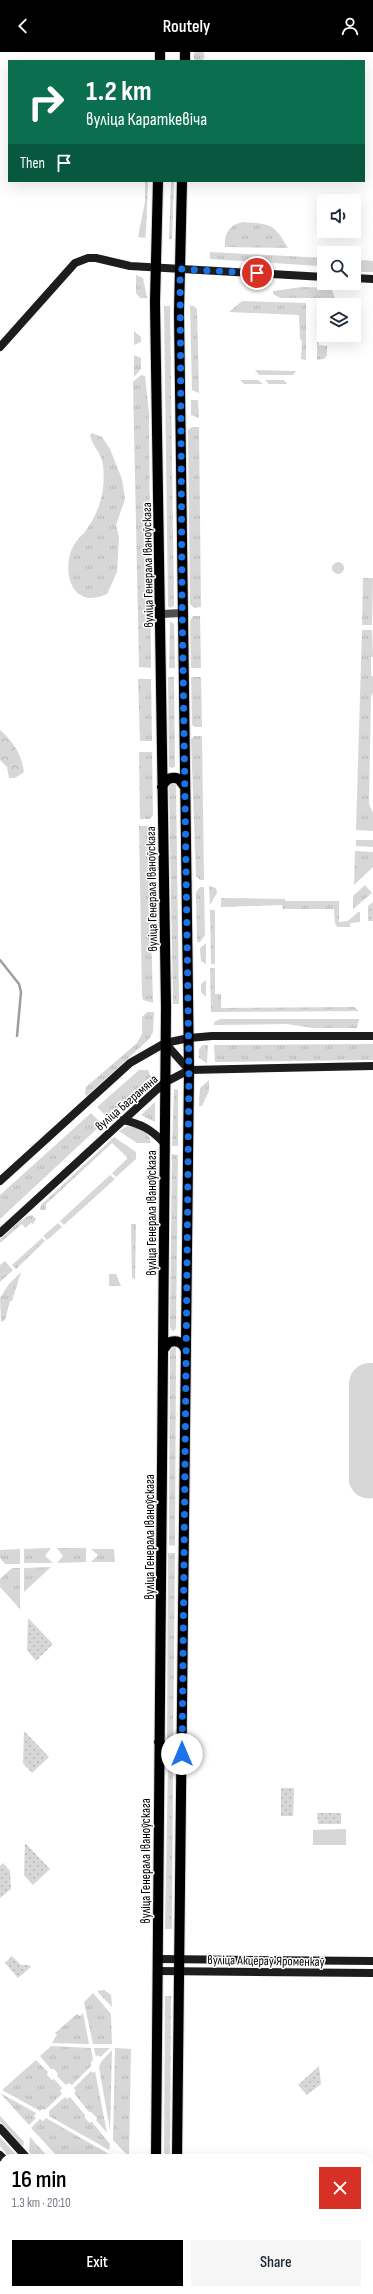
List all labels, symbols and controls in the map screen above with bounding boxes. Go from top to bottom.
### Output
icon: back [12,15,34,37]
icon: person [339,15,361,37]
text: Routely [163,16,210,37]
text: 1.2 km [86,75,152,108]
icon: right [20,76,72,128]
text: вуліца Караткевіча [86,109,207,130]
icon: arrive [53,152,75,174]
text: Then [20,154,45,173]
map controls [317,194,361,342]
button: sound [317,194,361,238]
button: search [317,246,361,290]
pin [240,256,274,290]
icon: arrive [246,262,268,284]
button: layers [317,298,361,342]
street label: вуліца Генерала Іваноўскага [139,502,157,628]
street label: вуліца Генерала Іваноўскага [143,826,161,952]
street label: вуліца Баграмяна [92,1071,161,1134]
street label: вуліца Генерала Іваноўскага [144,1150,160,1276]
street label: вуліца Генерала Іваноўскага [142,1474,158,1600]
position arrow [161,1733,203,1775]
street label: вуліца Генерала Іваноўскага [138,1798,154,1924]
street label: вуліца Акцёраў Яроменкаў [207,1952,325,1970]
text: 16 min [12,2165,67,2194]
button: close [319,2167,361,2209]
text: 1.3 km · 20:10 [12,2195,71,2211]
button: Exit [12,2240,183,2286]
button: Share [191,2240,361,2286]

